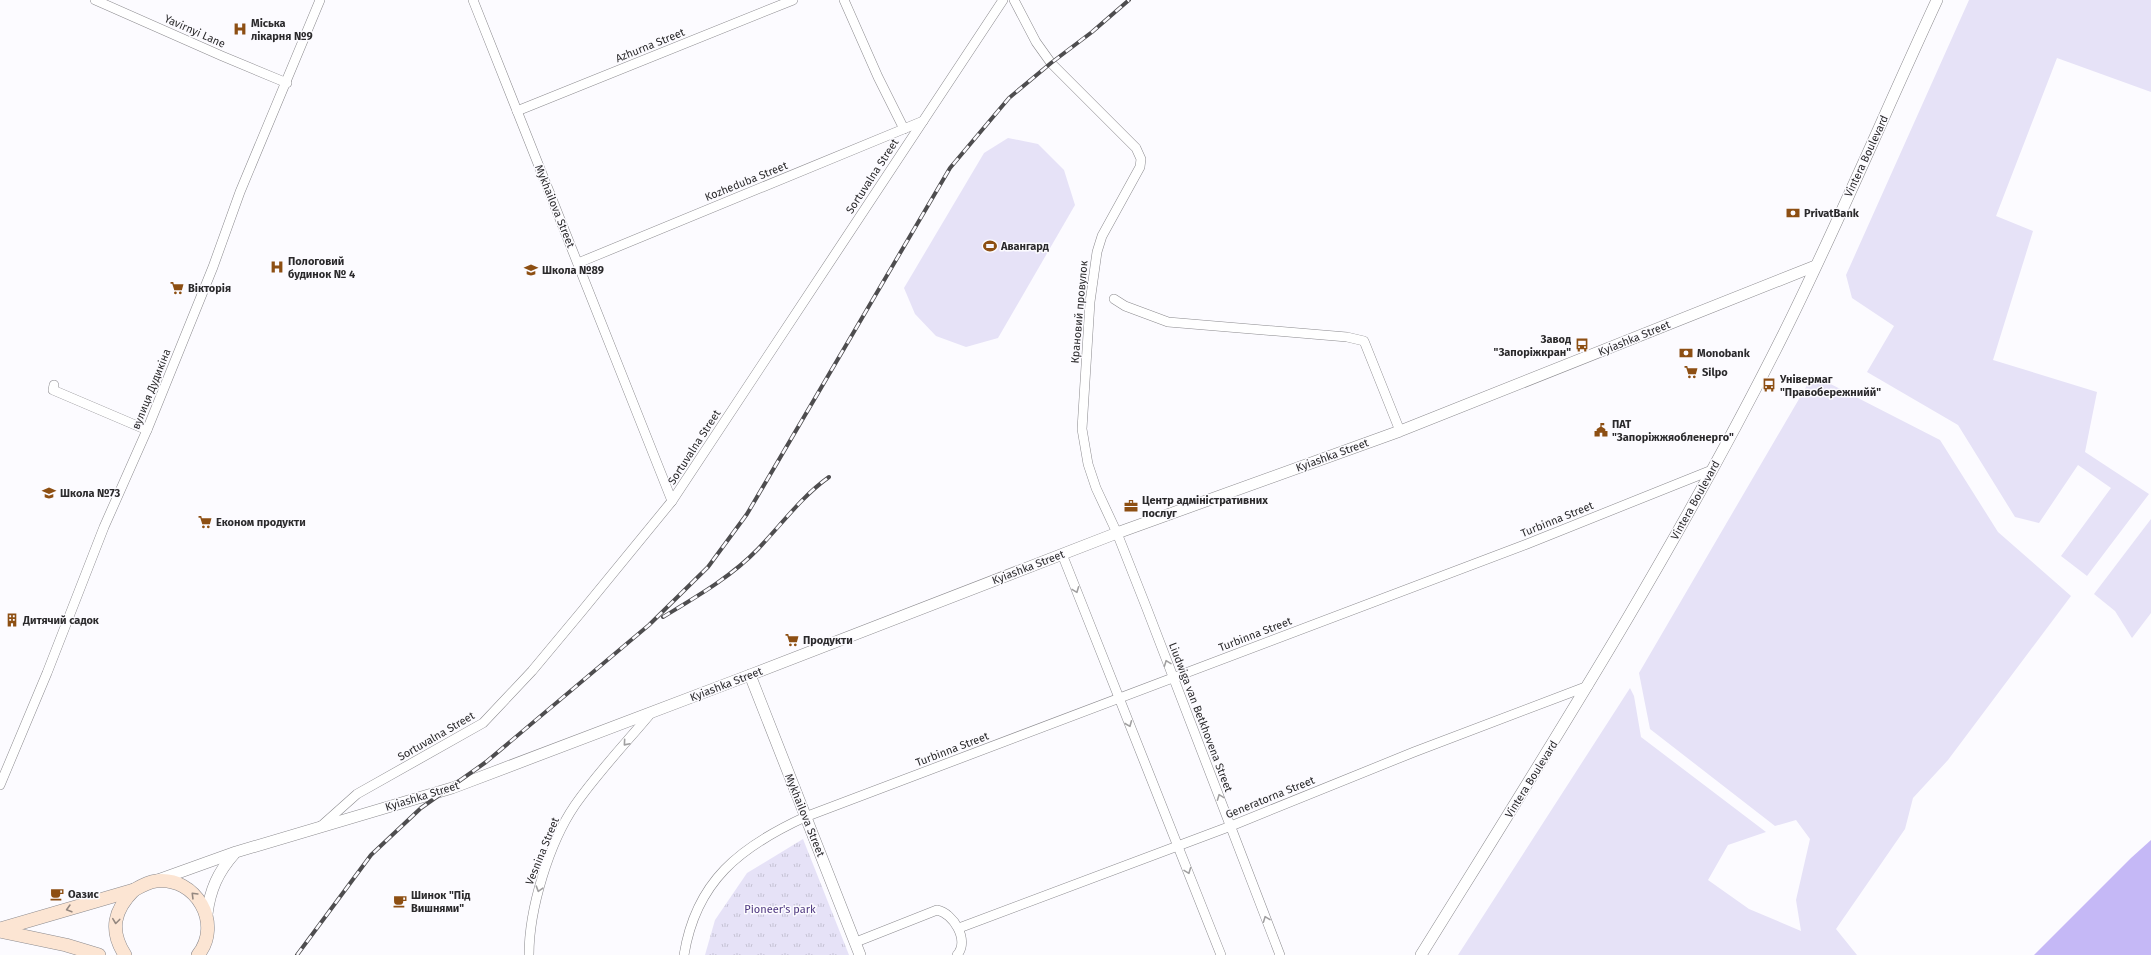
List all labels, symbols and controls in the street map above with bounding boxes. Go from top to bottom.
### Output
street label: Yavirnyi Lane [162,12,227,51]
place label: Міська лікарня №9 [251,17,313,43]
hospital icon: Міська лікарня №9 [232,21,248,37]
street label: Azhurna Street [614,26,687,65]
street label: Vintera Boulevard [1842,113,1891,199]
street label: Sortuvalna Street [843,136,901,216]
street label: Kozheduba Street [703,159,789,204]
street label: Mykhailova Street [532,163,577,250]
bank icon: PrivatBank [1785,205,1801,221]
place label: PrivatBank [1804,207,1860,220]
sports icon: Авангард [982,238,998,254]
place label: Авангард [1000,240,1049,253]
place label: Пологовий будинок № 4 [288,255,355,281]
hospital icon: Пологовий будинок № 4 [269,259,285,275]
street label: Крановий провулок [1069,260,1091,364]
school or university icon: Школа №89 [523,262,539,278]
place label: Школа №89 [542,264,604,277]
supermarket icon: Вікторія [169,280,185,296]
place label: Вікторія [188,282,231,295]
street label: Kyiashka Street [1596,318,1672,359]
place label: Завод "Запоріжкран" [1494,333,1571,359]
bus stop icon: Завод "Запоріжкран" [1574,337,1590,353]
bank icon: Monobank [1678,345,1694,361]
street label: вулиця Дудикіна [129,347,174,431]
place label: Monobank [1697,347,1751,360]
supermarket icon: Silpo [1683,364,1699,380]
place label: Silpo [1702,366,1728,379]
place label: Універмаг "Правобережнийй" [1779,373,1881,399]
bus stop icon: Універмаг "Правобережнийй" [1761,377,1777,393]
street label: Sortuvalna Street [665,407,723,487]
place label: ПАТ "Запоріжжяобленерго" [1612,418,1734,444]
public building icon: ПАТ "Запоріжжяобленерго" [1593,422,1609,438]
street label: Kyiashka Street [1294,436,1370,475]
street label: Vintera Boulevard [1668,458,1723,542]
school or university icon: Школа №73 [41,485,57,501]
place label: Школа №73 [60,487,121,500]
place label: Центр адміністративних послуг [1142,494,1268,520]
office icon: Центр адміністративних послуг [1123,498,1139,514]
street label: Turbinna Street [1519,499,1595,540]
supermarket icon: Економ продукти [197,514,213,530]
place label: Економ продукти [216,516,306,529]
street label: Kyiashka Street [990,548,1066,587]
one-way arrow [1071,587,1079,594]
building icon: Дитячий садок [4,612,20,628]
place label: Дитячий садок [22,614,100,627]
street label: Turbinna Street [1217,615,1294,654]
supermarket icon: Продукти [784,632,800,648]
place label: Продукти [803,634,853,647]
street label: Liudwiga van Betkhovena Street [1166,641,1235,794]
one-way arrow [1164,660,1172,667]
street label: Kyiashka Street [688,665,764,704]
street label: Sortuvalna Street [396,709,477,764]
one-way arrow [1124,721,1132,728]
street label: Turbinna Street [914,730,991,769]
one-way arrow [624,738,631,745]
street label: Vintera Boulevard [1502,738,1560,820]
street label: Mykhailova Street [782,772,827,859]
street label: Generatorna Street [1224,774,1317,821]
street label: Kyiashka Street [384,779,461,814]
one-way arrow [1216,794,1224,801]
street label: Vesnina Street [523,815,562,887]
one-way arrow [1183,867,1191,874]
one-way arrow [535,885,544,892]
cafe icon: Оазис [49,886,65,902]
place label: Оазис [68,888,99,901]
place label: Шинок "Під Вишнями" [411,889,470,915]
one-way arrow [191,892,199,900]
cafe icon: Шинок "Під Вишнями" [392,893,408,909]
park label: Pioneer's park [744,903,816,916]
one-way arrow [66,904,73,913]
one-way arrow [1263,915,1271,922]
one-way arrow [112,918,121,924]

